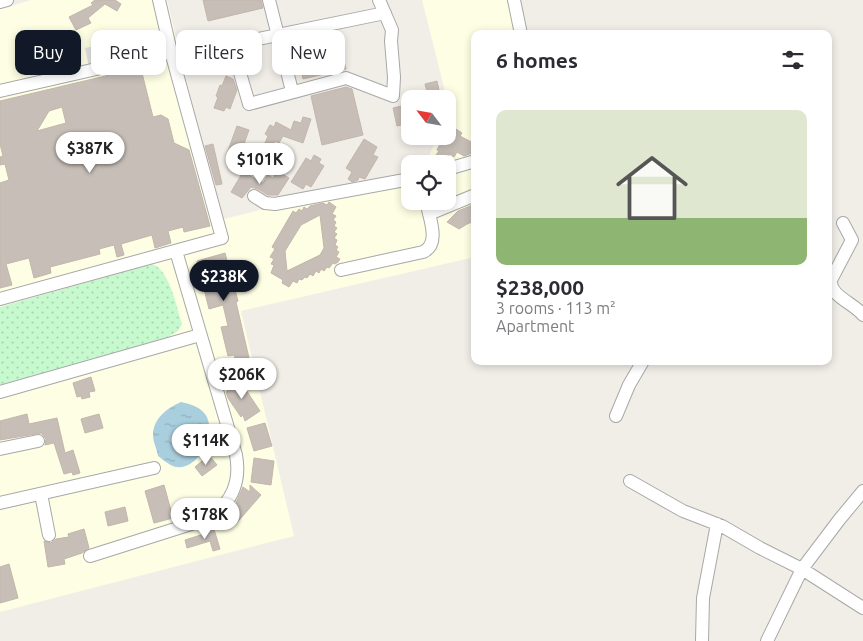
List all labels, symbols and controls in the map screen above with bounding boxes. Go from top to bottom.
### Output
chip: Buy [15,30,81,75]
chip: Rent [91,30,166,75]
chip: Filters [176,30,262,75]
chip: New [272,30,345,75]
icon: filters [779,46,807,74]
text: 6 homes [496,48,578,72]
north arrow [401,90,456,145]
map controls [401,90,456,210]
pin: $387K [55,132,125,174]
text: $387K [67,139,113,157]
pin: $101K [225,142,295,185]
icon: home [607,143,697,233]
text: $101K [237,150,283,168]
button: locate [401,155,456,210]
pin: $238K [189,260,259,302]
text: $238K [201,267,247,285]
text: $238,000 [496,275,584,299]
text: 3 rooms · 113 m² [496,299,616,317]
text: Apartment [496,317,574,335]
pin: $206K [207,358,277,400]
text: $206K [219,365,265,383]
pin: $114K [171,424,241,466]
text: $114K [183,431,229,449]
pin: $178K [170,498,240,540]
text: $178K [182,505,228,523]

